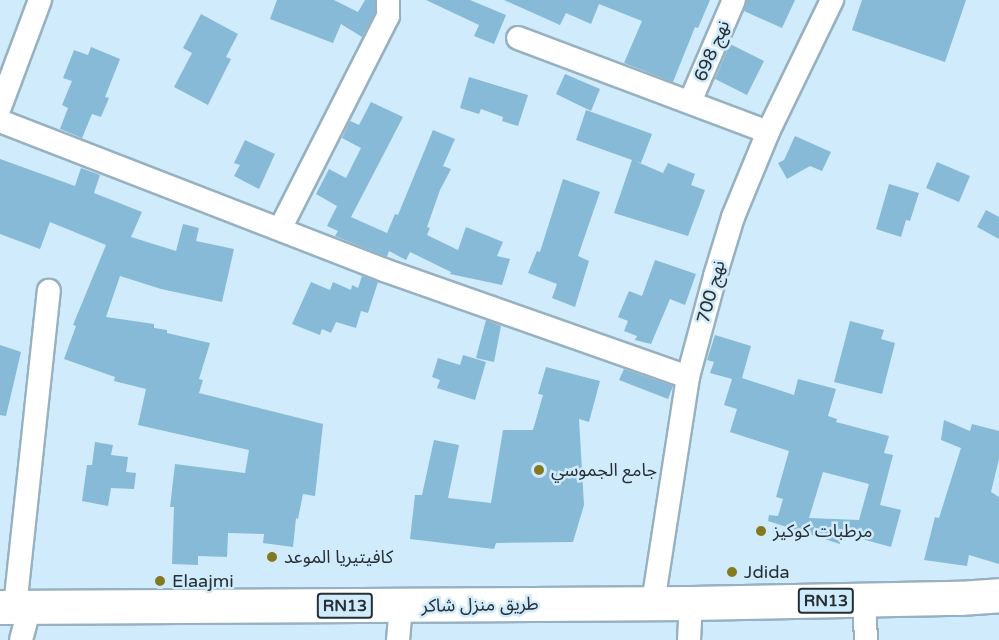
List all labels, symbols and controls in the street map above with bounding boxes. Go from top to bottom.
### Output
street label: نهج 698 [690,17,734,85]
street label: نهج 700 [692,258,730,326]
place label: جامع الجموسي [551,459,657,481]
marker: جامع الجموسي [532,463,546,477]
place label: مرطبات كوكيز [773,520,872,542]
marker: مرطبات كوكيز [754,524,768,538]
place label: كافيتيريا الموعد [284,546,393,568]
marker: كافيتيريا الموعد [265,550,279,564]
place label: Jdida [744,561,790,583]
marker: Jdida [725,565,739,579]
place label: Elaajmi [172,570,234,592]
marker: Elaajmi [153,574,167,588]
road number: RN13 [798,588,854,614]
road number: RN13 [316,593,374,619]
street label: طريق منزل شاكر [421,593,539,617]

